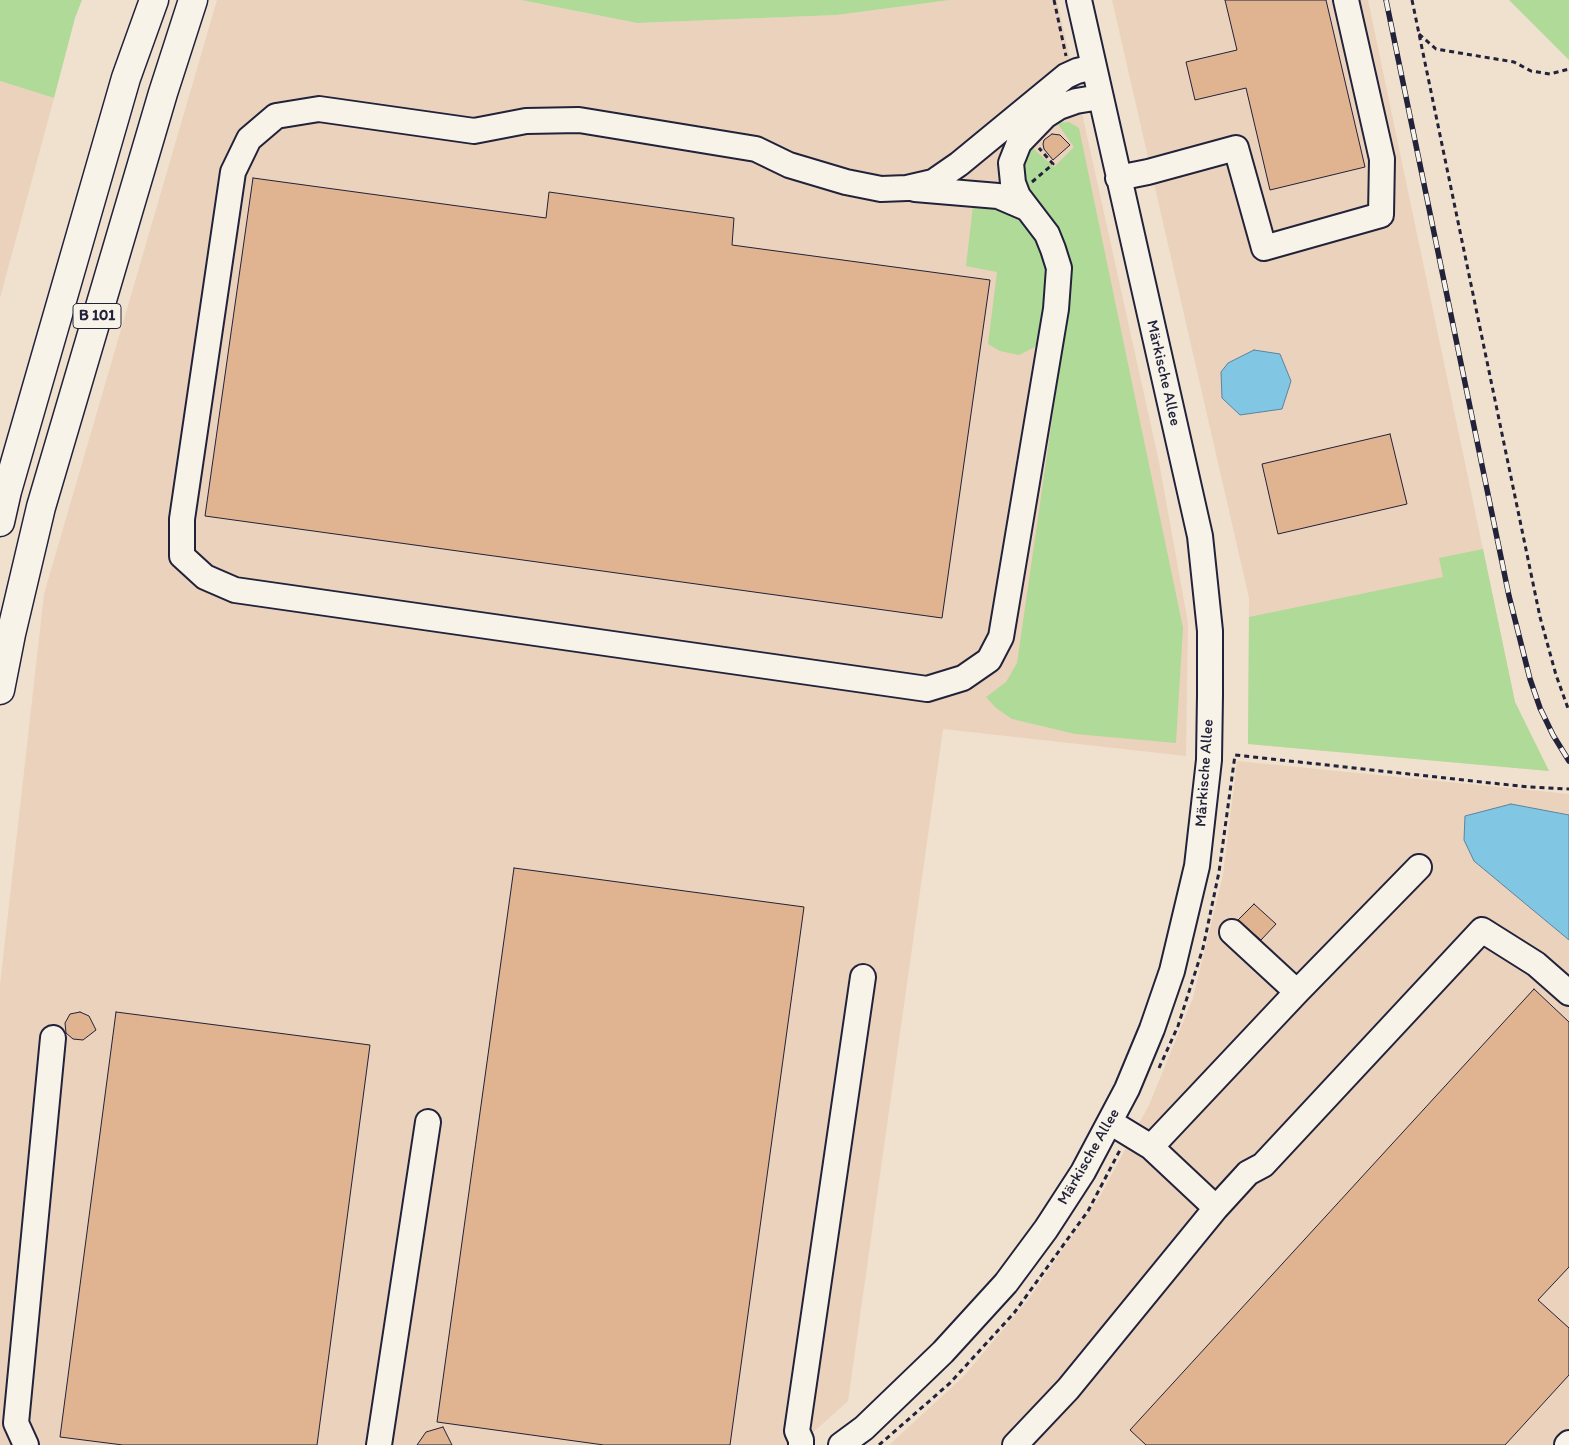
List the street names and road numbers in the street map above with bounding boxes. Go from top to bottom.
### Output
road number: B 101 [73,304,121,328]
street label: Märkische Allee [1141,318,1185,428]
street label: Märkische Allee [1192,718,1218,828]
street label: Märkische Allee [1054,1105,1124,1209]

